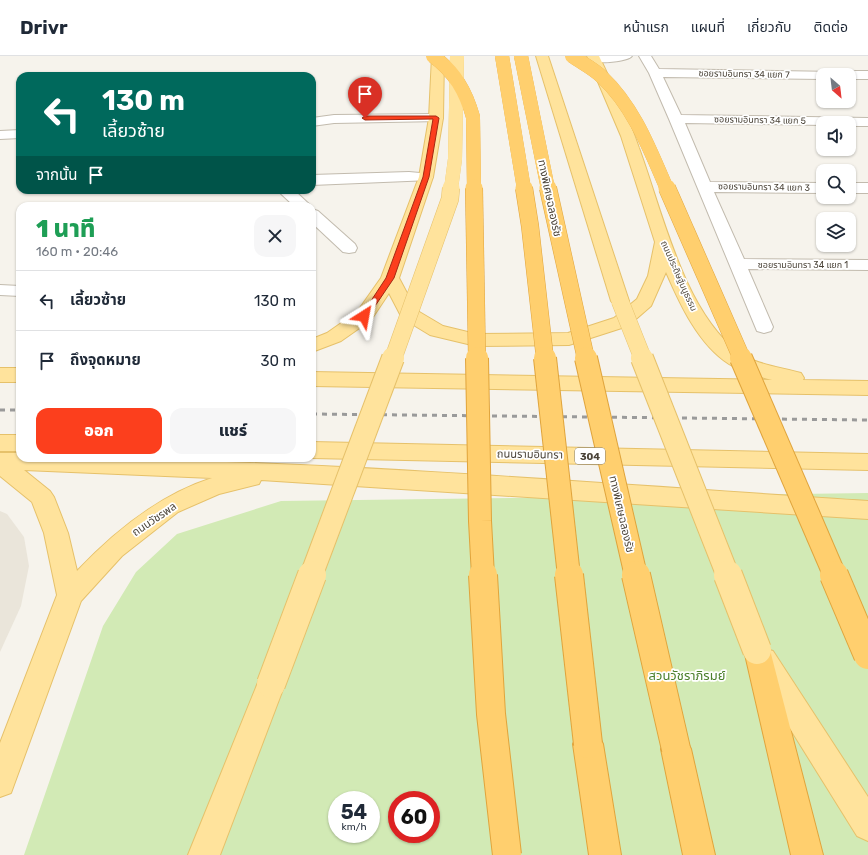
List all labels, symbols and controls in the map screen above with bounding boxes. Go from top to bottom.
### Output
text: Drivr [20,16,68,39]
text: หน้าแรก [623,19,669,36]
text: แผนที่ [691,19,725,36]
text: เกี่ยวกับ [747,19,792,36]
text: ติดต่อ [814,19,848,36]
street label: ซอยรามอินทรา 34 แยก 7 [698,68,790,80]
north arrow [816,68,856,108]
map controls [816,68,856,252]
pin [348,77,382,118]
icon: arrive [354,83,376,105]
text: 130 m [102,84,185,117]
icon: left [36,88,88,140]
street label: ซอยรามอินทรา 34 แยก 5 [714,114,806,126]
button: sound [816,116,856,156]
text: เลี้ยวซ้าย [102,120,165,142]
street label: ทางพิเศษฉลองรัช [535,158,564,238]
icon: arrive [85,164,107,186]
button: search [816,164,856,204]
text: จากนั้น [36,166,77,184]
street label: ซอยรามอินทรา 34 แยก 3 [718,181,810,193]
button: layers [816,212,856,252]
text: 1 นาที [36,215,96,243]
button: close [254,215,296,257]
street label: ถนนประดิษฐ์มนูธรรม [658,239,699,313]
text: 160 m · 20:46 [36,244,118,259]
street label: ซอยรามอินทรา 34 แยก 1 [758,260,848,270]
icon: left [36,290,58,312]
text: เลี้ยวซ้าย [70,291,126,309]
text: 130 m [254,292,296,310]
position arrow [343,295,385,337]
icon: arrive [36,350,58,372]
text: ถึงจุดหมาย [70,351,141,369]
text: 30 m [260,352,296,370]
button: ออก [36,408,162,454]
button: แชร์ [170,408,296,454]
street label: ถนนรามอินทรา [497,447,563,462]
road number: 304 [575,448,605,464]
street label: ทางพิเศษฉลองรัช [606,474,637,554]
street label: ถนนวัชรพล [130,500,179,539]
park label: สวนวัชราภิรมย์ [649,668,726,683]
speed limit sign: 60 [388,791,440,843]
text: 54 [341,800,367,824]
text: km/h [342,821,366,833]

